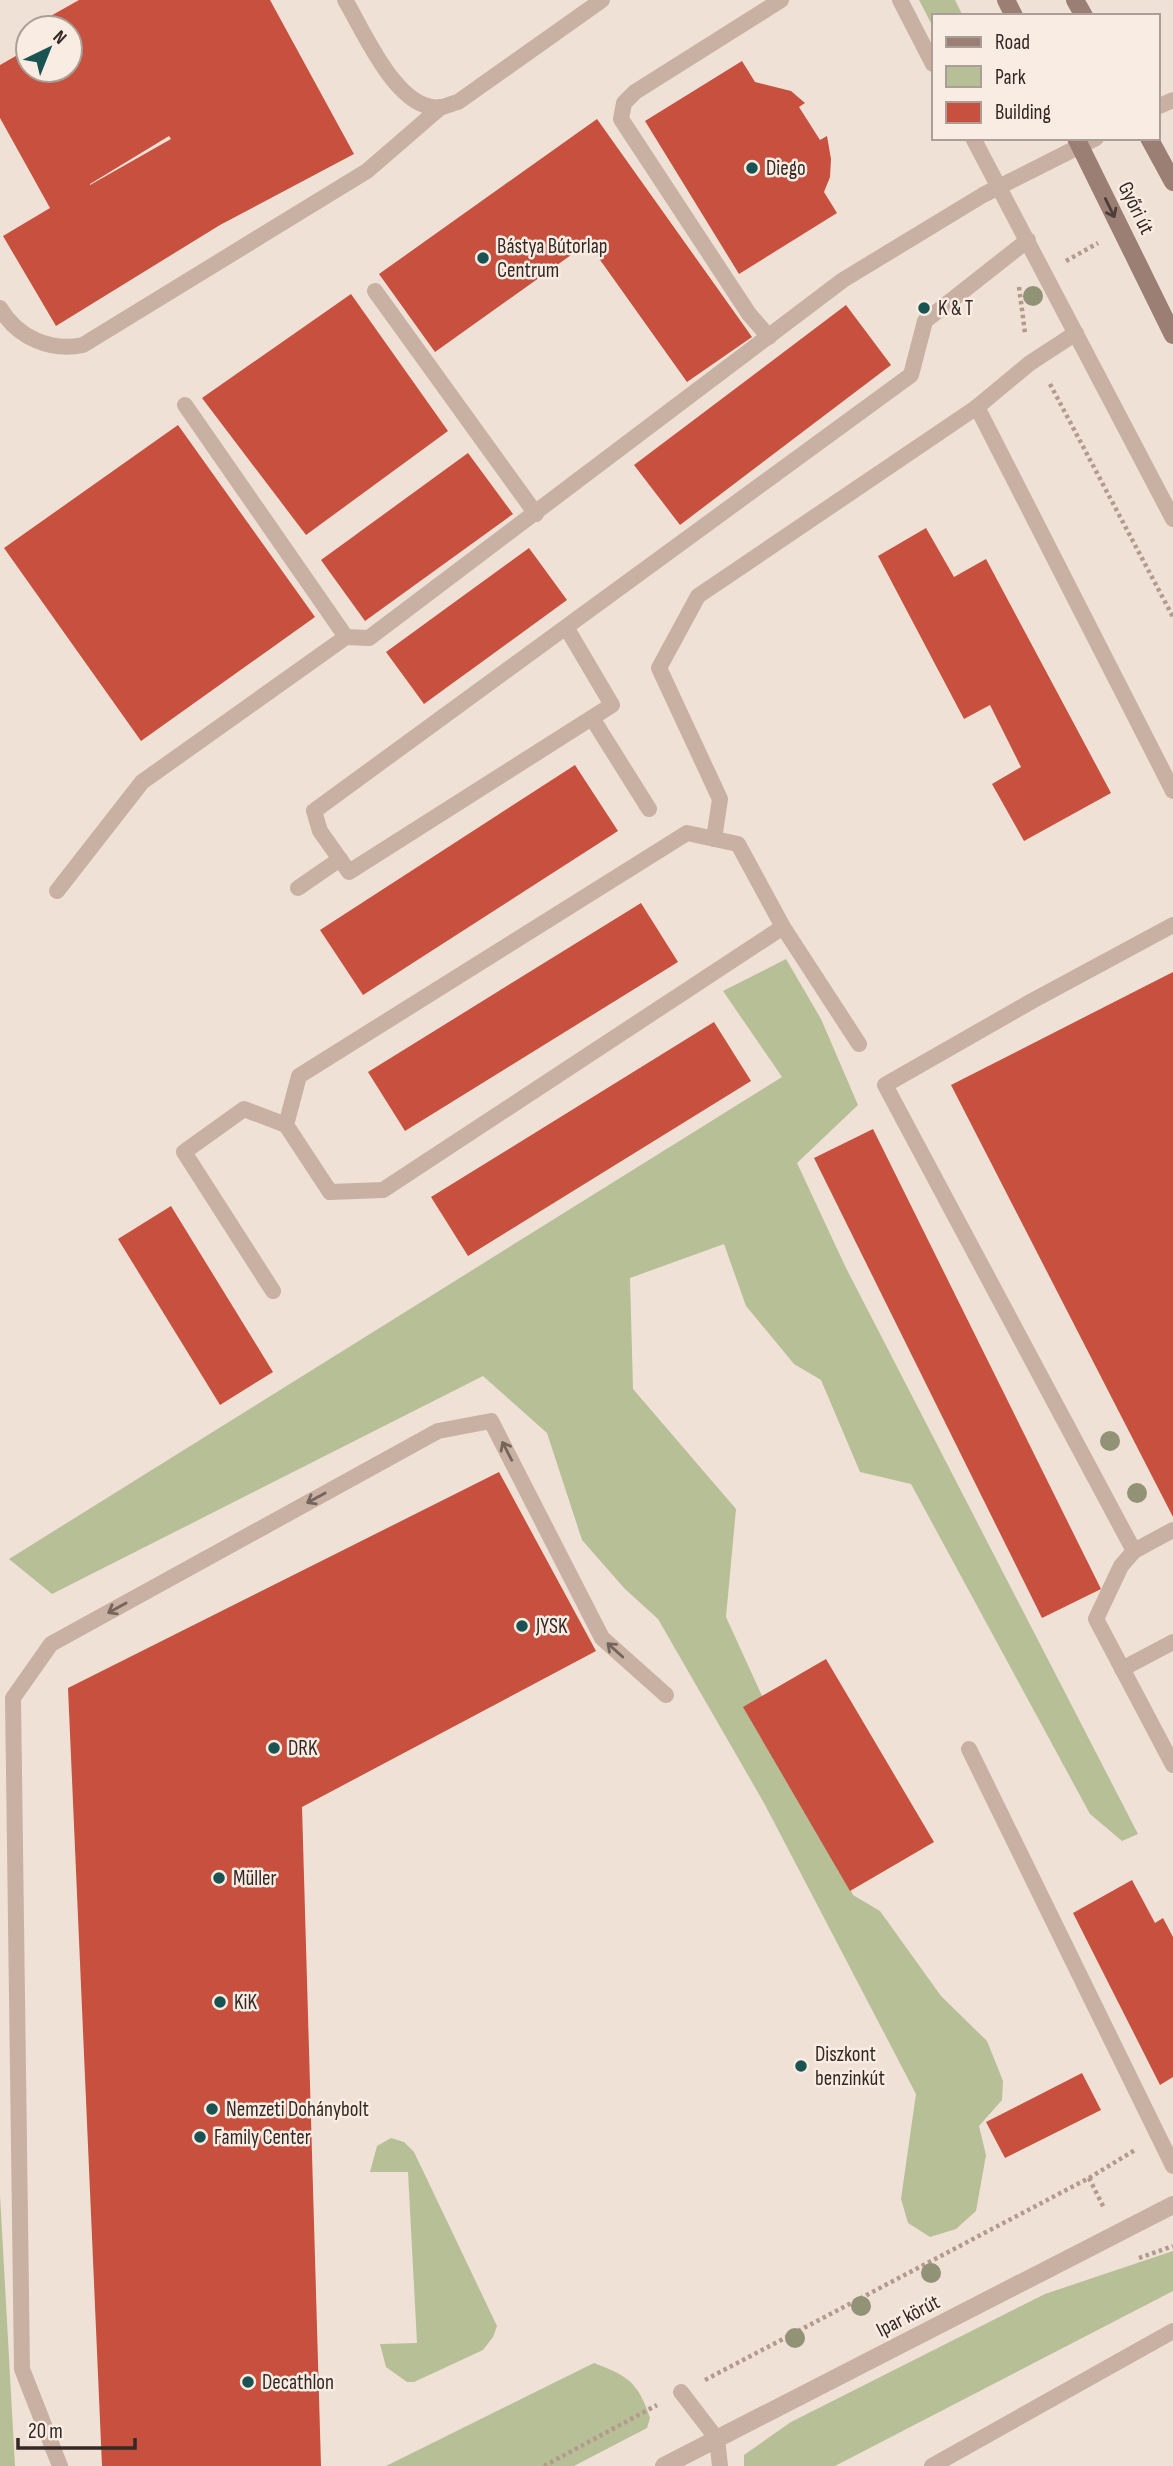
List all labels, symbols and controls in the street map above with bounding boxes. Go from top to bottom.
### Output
north arrow [14,14,84,84]
legend [932,14,1159,140]
text: N [48,26,71,50]
text: Road [995,30,1030,55]
text: Park [995,65,1026,90]
text: Building [995,100,1051,125]
place label: Diego [766,156,806,181]
marker: Diego [744,160,760,176]
street label: Győri út [1113,178,1159,238]
one-way arrow [1104,197,1118,218]
place label: Bástya Bútorlap Centrum [497,234,607,283]
marker: Bástya Bútorlap Centrum [475,250,491,266]
place label: K & T [938,296,974,321]
marker: K & T [916,300,932,316]
one-way arrow [499,1441,513,1462]
one-way arrow [306,1492,327,1505]
one-way arrow [107,1602,128,1615]
place label: JYSK [535,1614,568,1639]
marker: JYSK [514,1618,530,1634]
one-way arrow [607,1641,624,1658]
place label: DRK [288,1736,318,1761]
marker: DRK [266,1740,282,1756]
place label: Müller [233,1866,277,1891]
marker: Müller [211,1870,227,1886]
place label: KiK [234,1990,257,2015]
marker: KiK [212,1994,228,2010]
place label: Diszkont benzinkút [815,2042,885,2091]
marker: Diszkont benzinkút [793,2058,809,2074]
place label: Nemzeti Dohánybolt [226,2097,369,2122]
marker: Nemzeti Dohánybolt [204,2101,220,2117]
place label: Family Center [214,2125,311,2150]
marker: Family Center [192,2129,208,2145]
street label: Ipar körút [872,2289,944,2343]
place label: Decathlon [262,2370,334,2395]
marker: Decathlon [240,2374,256,2390]
scale bar [18,2406,135,2450]
text: 20 m [28,2419,63,2444]

